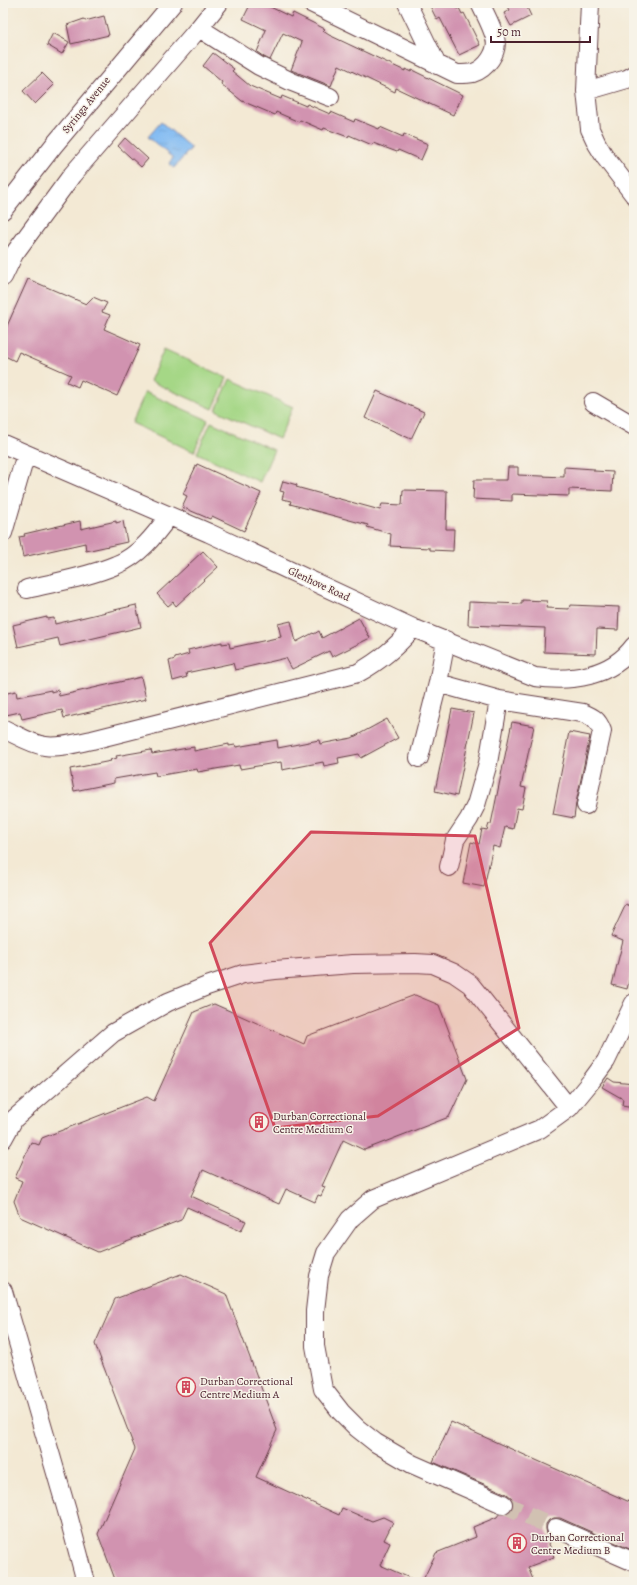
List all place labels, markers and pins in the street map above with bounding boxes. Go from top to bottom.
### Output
place label: Durban Correctional Centre Medium C [273,1109,366,1137]
building icon: Durban Correctional Centre Medium C [248,1111,270,1133]
place label: Durban Correctional Centre Medium A [200,1374,293,1402]
building icon: Durban Correctional Centre Medium A [175,1376,197,1398]
place label: Durban Correctional Centre Medium B [531,1530,624,1558]
building icon: Durban Correctional Centre Medium B [506,1532,528,1554]

